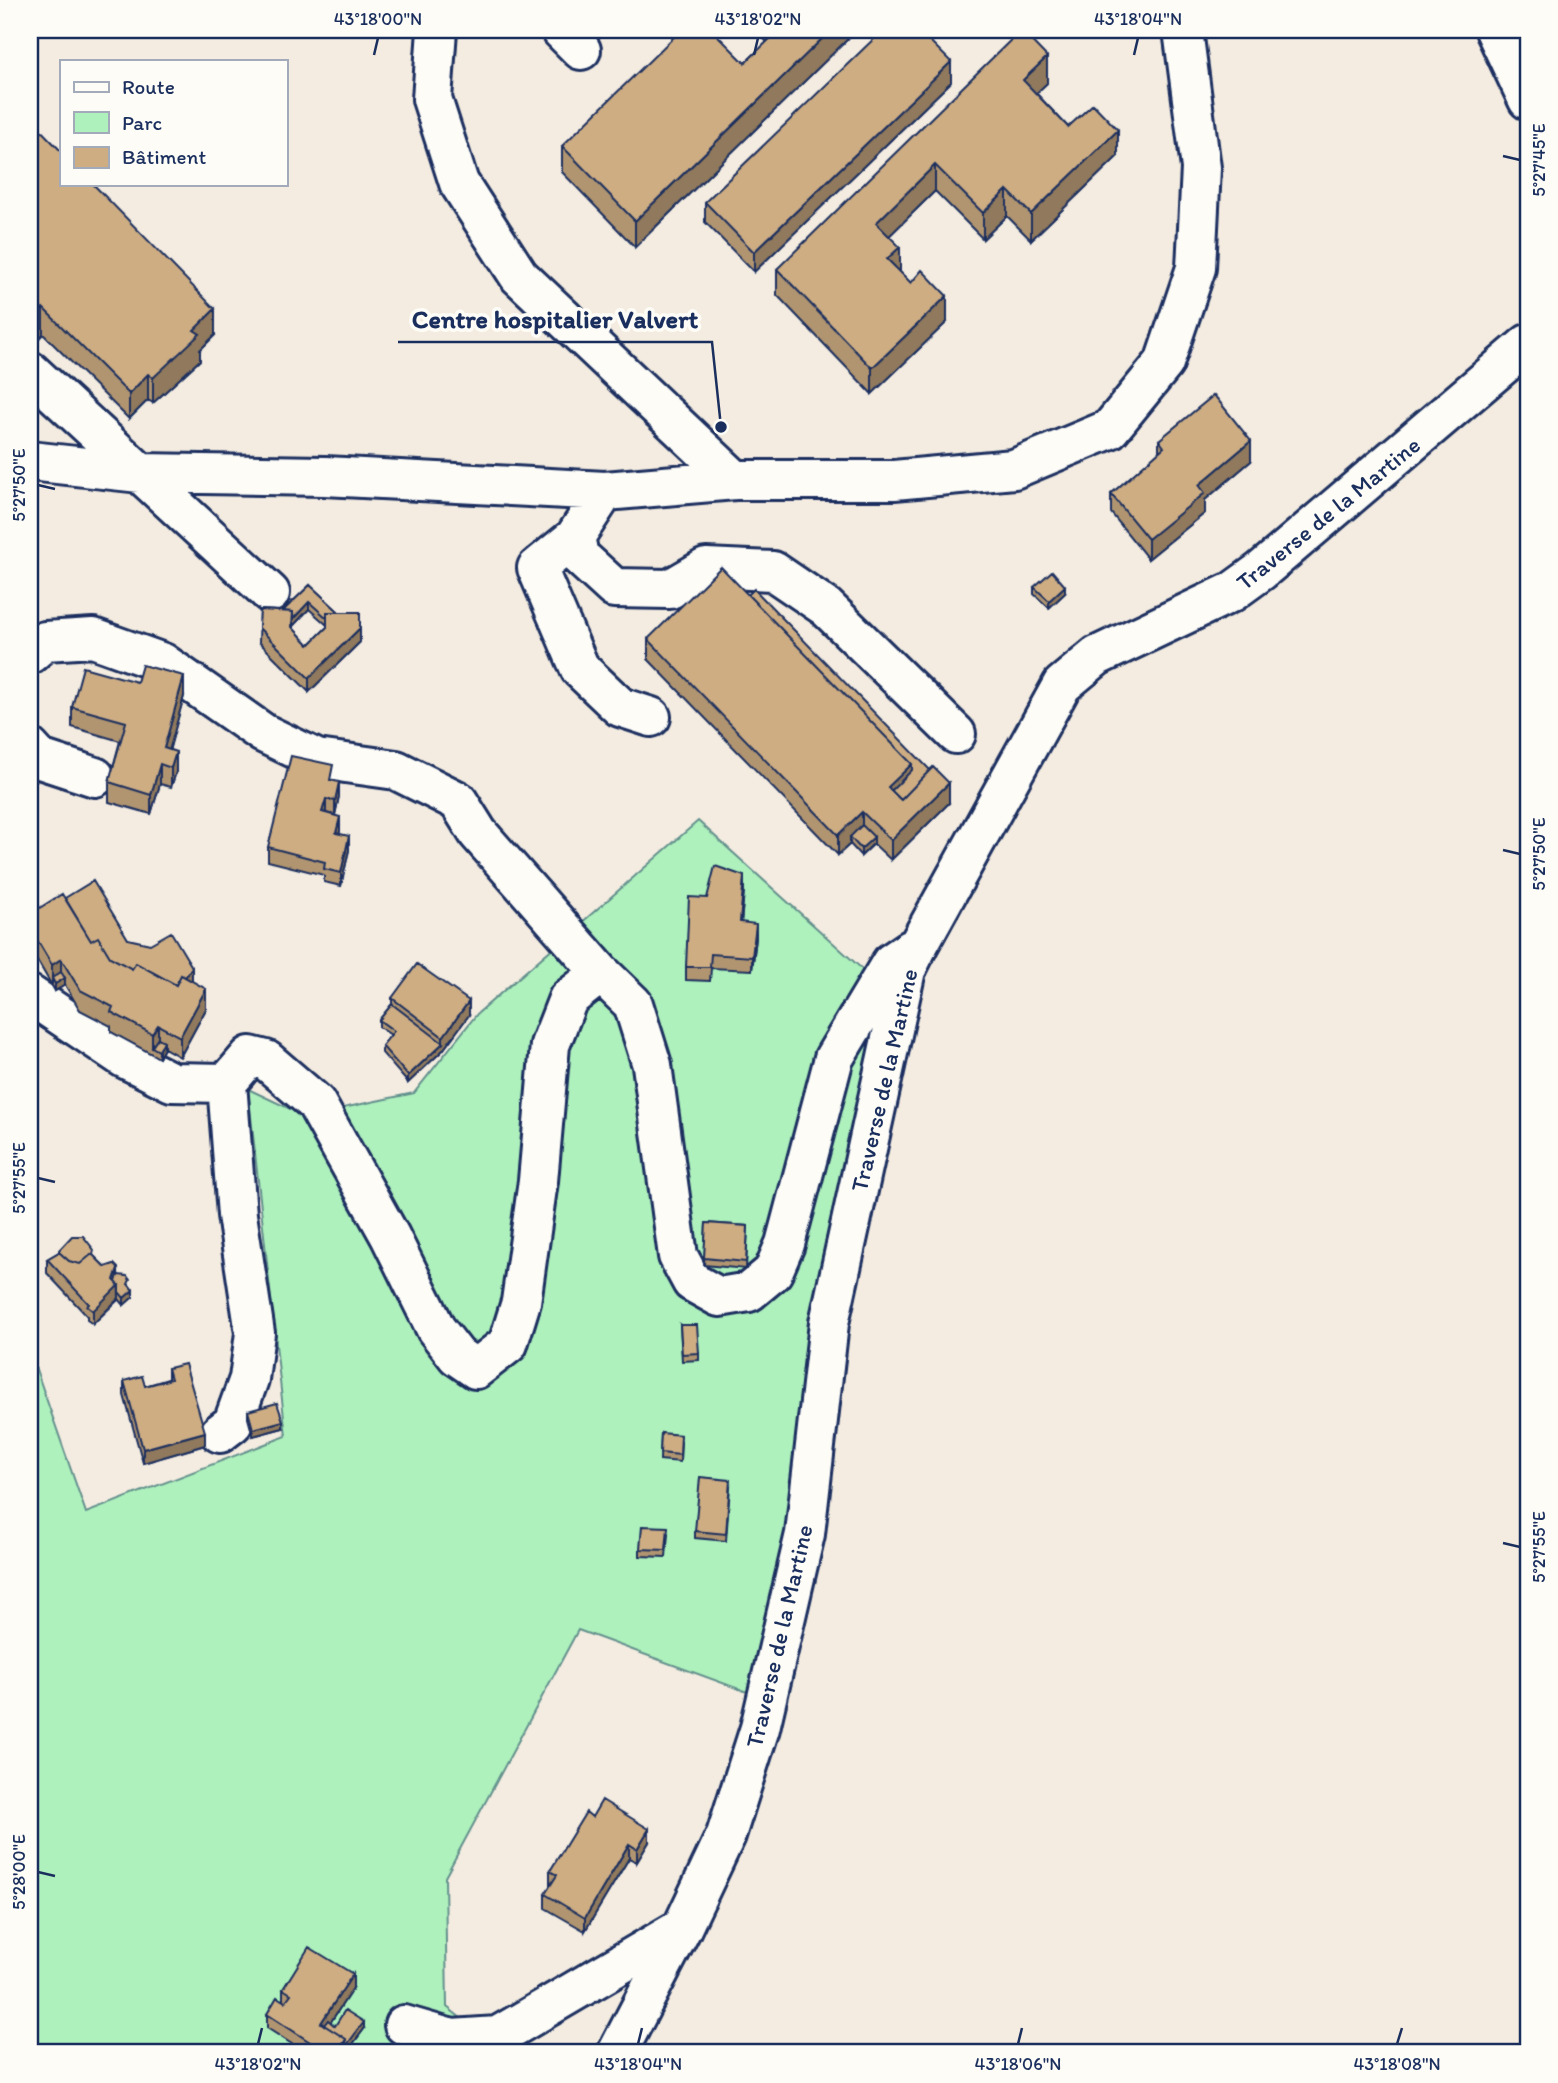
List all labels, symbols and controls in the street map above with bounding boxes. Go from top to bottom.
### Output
text: 43°18'00"N [334,8,422,30]
text: 43°18'02"N [715,8,801,30]
text: 43°18'04"N [1094,8,1182,30]
legend [60,60,287,186]
text: Route [122,74,175,99]
text: Parc [122,110,162,135]
text: 5°27'45"E [1528,123,1550,197]
text: Bâtiment [122,144,206,169]
callout: Centre hospitalier Valvert [398,295,712,342]
text: Centre hospitalier Valvert [412,303,698,335]
street label: Traverse de la Martine [1230,430,1426,596]
text: 5°27'50"E [8,448,30,522]
text: 5°27'50"E [1528,817,1550,891]
street label: Traverse de la Martine [844,966,924,1194]
text: 5°27'55"E [8,1142,30,1214]
text: 5°27'55"E [1528,1511,1550,1583]
street label: Traverse de la Martine [739,1522,819,1750]
text: 5°28'00"E [8,1834,30,1910]
text: 43°18'02"N [215,2053,301,2075]
text: 43°18'04"N [594,2053,682,2075]
text: 43°18'06"N [975,2053,1061,2075]
text: 43°18'08"N [1353,2053,1441,2075]

